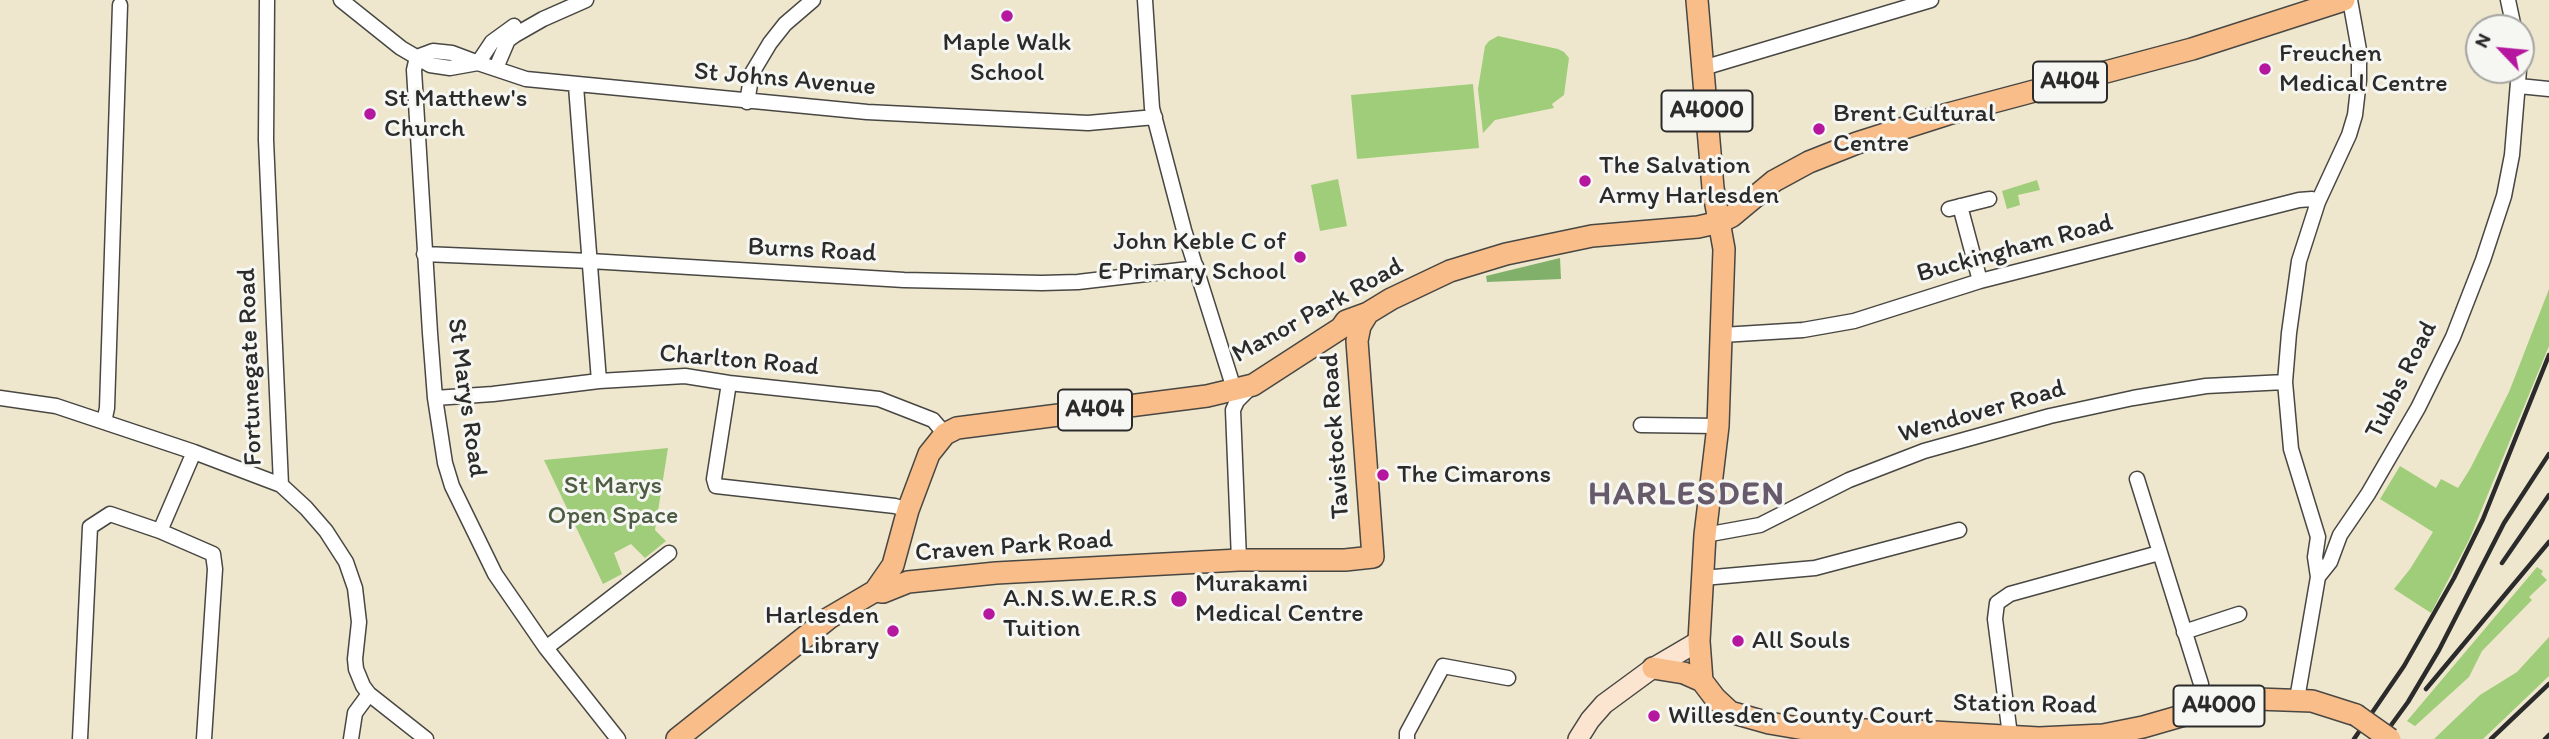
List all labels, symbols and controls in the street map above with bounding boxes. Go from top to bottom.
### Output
marker: Maple Walk School [999,8,1015,24]
north arrow [2465,14,2535,84]
place label: Maple Walk School [943,27,1071,88]
text: N [2469,30,2496,51]
place label: Freuchen Medical Centre [2279,38,2448,100]
street label: St Johns Avenue [693,57,877,103]
road number: A404 [2033,61,2107,102]
marker: Freuchen Medical Centre [2257,61,2273,77]
place label: St Matthew's Church [384,83,527,144]
road number: A4000 [1662,90,1752,132]
place label: Brent Cultural Centre [1833,98,1995,160]
marker: St Matthew's Church [362,106,378,122]
marker: Brent Cultural Centre [1811,121,1827,137]
place label: The Salvation Army Harlesden [1599,150,1779,212]
marker: The Salvation Army Harlesden [1577,173,1593,189]
street label: Buckingham Road [1913,208,2117,290]
place label: John Keble C of E Primary School [1098,226,1286,288]
street label: Burns Road [747,232,877,270]
marker: John Keble C of E Primary School [1292,249,1308,265]
street label: Manor Park Road [1227,251,1409,371]
street label: Fortunegate Road [232,267,270,467]
street label: St Marys Road [439,316,493,480]
street label: Tubbs Road [2359,316,2445,444]
street label: Charlton Road [658,338,820,384]
street label: Tavistock Road [1315,352,1357,520]
street label: Wendover Road [1895,373,2069,451]
road number: A404 [1058,390,1132,430]
place label: The Cimarons [1397,459,1551,491]
marker: The Cimarons [1375,467,1391,483]
park label: St Marys Open Space [548,470,678,532]
district label: HARLESDEN [1589,476,1785,516]
street label: Craven Park Road [914,525,1114,569]
place label: Murakami Medical Centre [1195,568,1364,630]
place label: A.N.S.W.E.R.S Tuition [1003,583,1157,644]
marker: Murakami Medical Centre [1169,589,1189,609]
place label: Harlesden Library [765,600,879,662]
marker: A.N.S.W.E.R.S Tuition [981,606,997,622]
marker: Harlesden Library [885,623,901,639]
place label: All Souls [1752,625,1850,657]
marker: All Souls [1730,633,1746,649]
road number: A4000 [2174,686,2264,726]
street label: Station Road [1953,688,2097,722]
place label: Willesden County Court [1668,700,1933,732]
marker: Willesden County Court [1646,708,1662,724]

